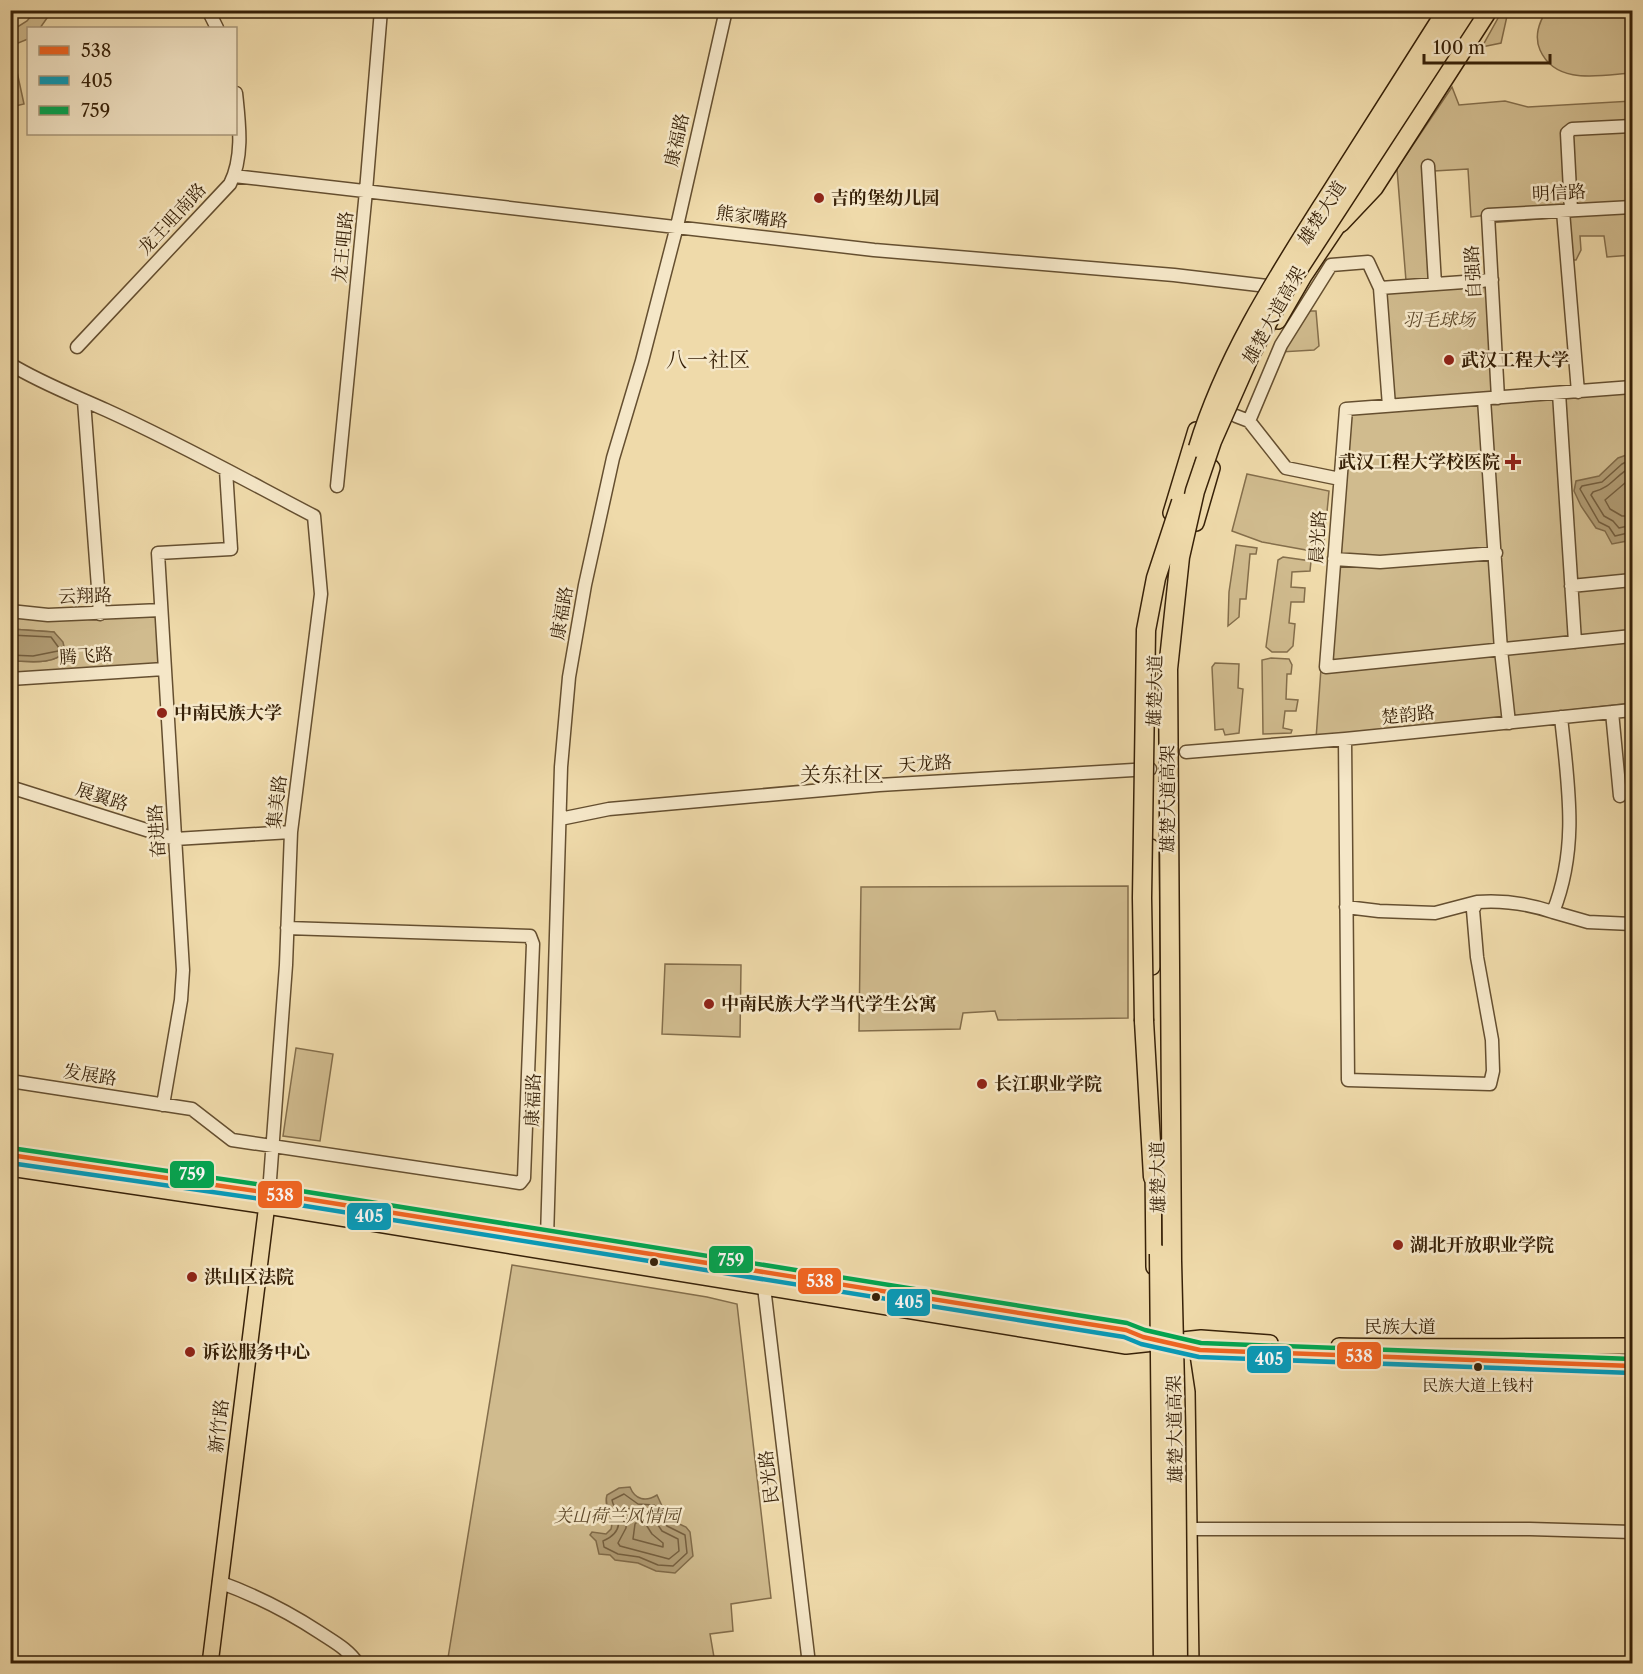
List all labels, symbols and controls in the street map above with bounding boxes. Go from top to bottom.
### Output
legend [27,27,237,135]
scale bar [1424,27,1550,65]
text: 100 m [1433,37,1485,59]
text: 538 [81,40,111,62]
text: 405 [81,70,113,92]
text: 759 [81,100,110,122]
street label: 康福路 [660,111,694,169]
street label: 雄楚大道 [1293,177,1351,249]
street label: 龙王咀南路 [133,179,211,259]
street label: 明信路 [1531,181,1587,205]
place label: 吉的堡幼儿园 [831,187,939,209]
marker: 吉的堡幼儿园 [812,191,826,205]
street label: 熊家嘴路 [715,202,789,232]
street label: 龙王咀路 [328,210,358,284]
street label: 自强路 [1461,244,1485,300]
street label: 雄楚大道高架 [1238,262,1310,368]
park label: 羽毛球场 [1403,309,1477,331]
district label: 八一社区 [666,347,750,372]
place label: 武汉工程大学 [1461,349,1569,371]
marker: 武汉工程大学 [1442,353,1456,367]
place label: 武汉工程大学校医院 [1338,451,1500,473]
marker: 武汉工程大学校医院 [1504,453,1522,471]
street label: 晨光路 [1305,509,1331,565]
street label: 云翔路 [58,584,112,608]
street label: 康福路 [546,585,578,641]
street label: 腾飞路 [58,643,114,669]
street label: 雄楚大道 [1143,655,1167,727]
street label: 楚韵路 [1380,701,1436,729]
place label: 中南民族大学 [174,702,282,724]
marker: 中南民族大学 [155,706,169,720]
street label: 雄楚大道高架 [1157,745,1179,853]
street label: 天龙路 [897,751,953,777]
district label: 关东社区 [800,762,884,787]
street label: 集美路 [263,774,291,830]
street label: 展翼路 [73,778,131,816]
street label: 奋进路 [144,803,170,859]
place label: 中南民族大学当代学生公寓 [721,993,937,1015]
marker: 中南民族大学当代学生公寓 [702,997,716,1011]
street label: 发展路 [62,1060,118,1090]
street label: 康福路 [521,1073,545,1127]
place label: 长江职业学院 [994,1073,1102,1095]
marker: 长江职业学院 [975,1077,989,1091]
street label: 雄楚大道 [1146,1141,1170,1213]
line badge: 759 [169,1160,215,1189]
text: 759 [179,1164,205,1184]
line badge: 538 [257,1180,303,1209]
text: 538 [266,1185,294,1205]
line badge: 405 [346,1202,392,1231]
text: 405 [355,1206,383,1226]
place label: 湖北开放职业学院 [1410,1234,1554,1256]
marker: 湖北开放职业学院 [1391,1238,1405,1252]
line badge: 759 [708,1245,754,1274]
text: 759 [718,1250,744,1270]
unlabelled marker [648,1256,660,1268]
place label: 洪山区法院 [204,1266,294,1288]
line badge: 538 [797,1267,842,1295]
marker: 洪山区法院 [185,1270,199,1284]
text: 538 [806,1271,834,1291]
line badge: 405 [886,1288,931,1317]
unlabelled marker [870,1291,882,1303]
text: 405 [895,1292,923,1312]
street label: 民族大道 [1364,1316,1436,1338]
place label: 诉讼服务中心 [202,1341,310,1363]
line badge: 538 [1336,1341,1382,1370]
marker: 诉讼服务中心 [183,1345,197,1359]
line badge: 405 [1246,1345,1292,1374]
text: 538 [1345,1346,1373,1366]
text: 405 [1255,1349,1283,1369]
marker: 民族大道上钱村 [1472,1361,1484,1373]
street label: 雄楚大道高架 [1163,1375,1187,1483]
place label: 民族大道上钱村 [1422,1375,1534,1395]
street label: 新竹路 [205,1398,233,1454]
street label: 民光路 [755,1449,783,1505]
park label: 关山荷兰风情园 [554,1505,683,1527]

